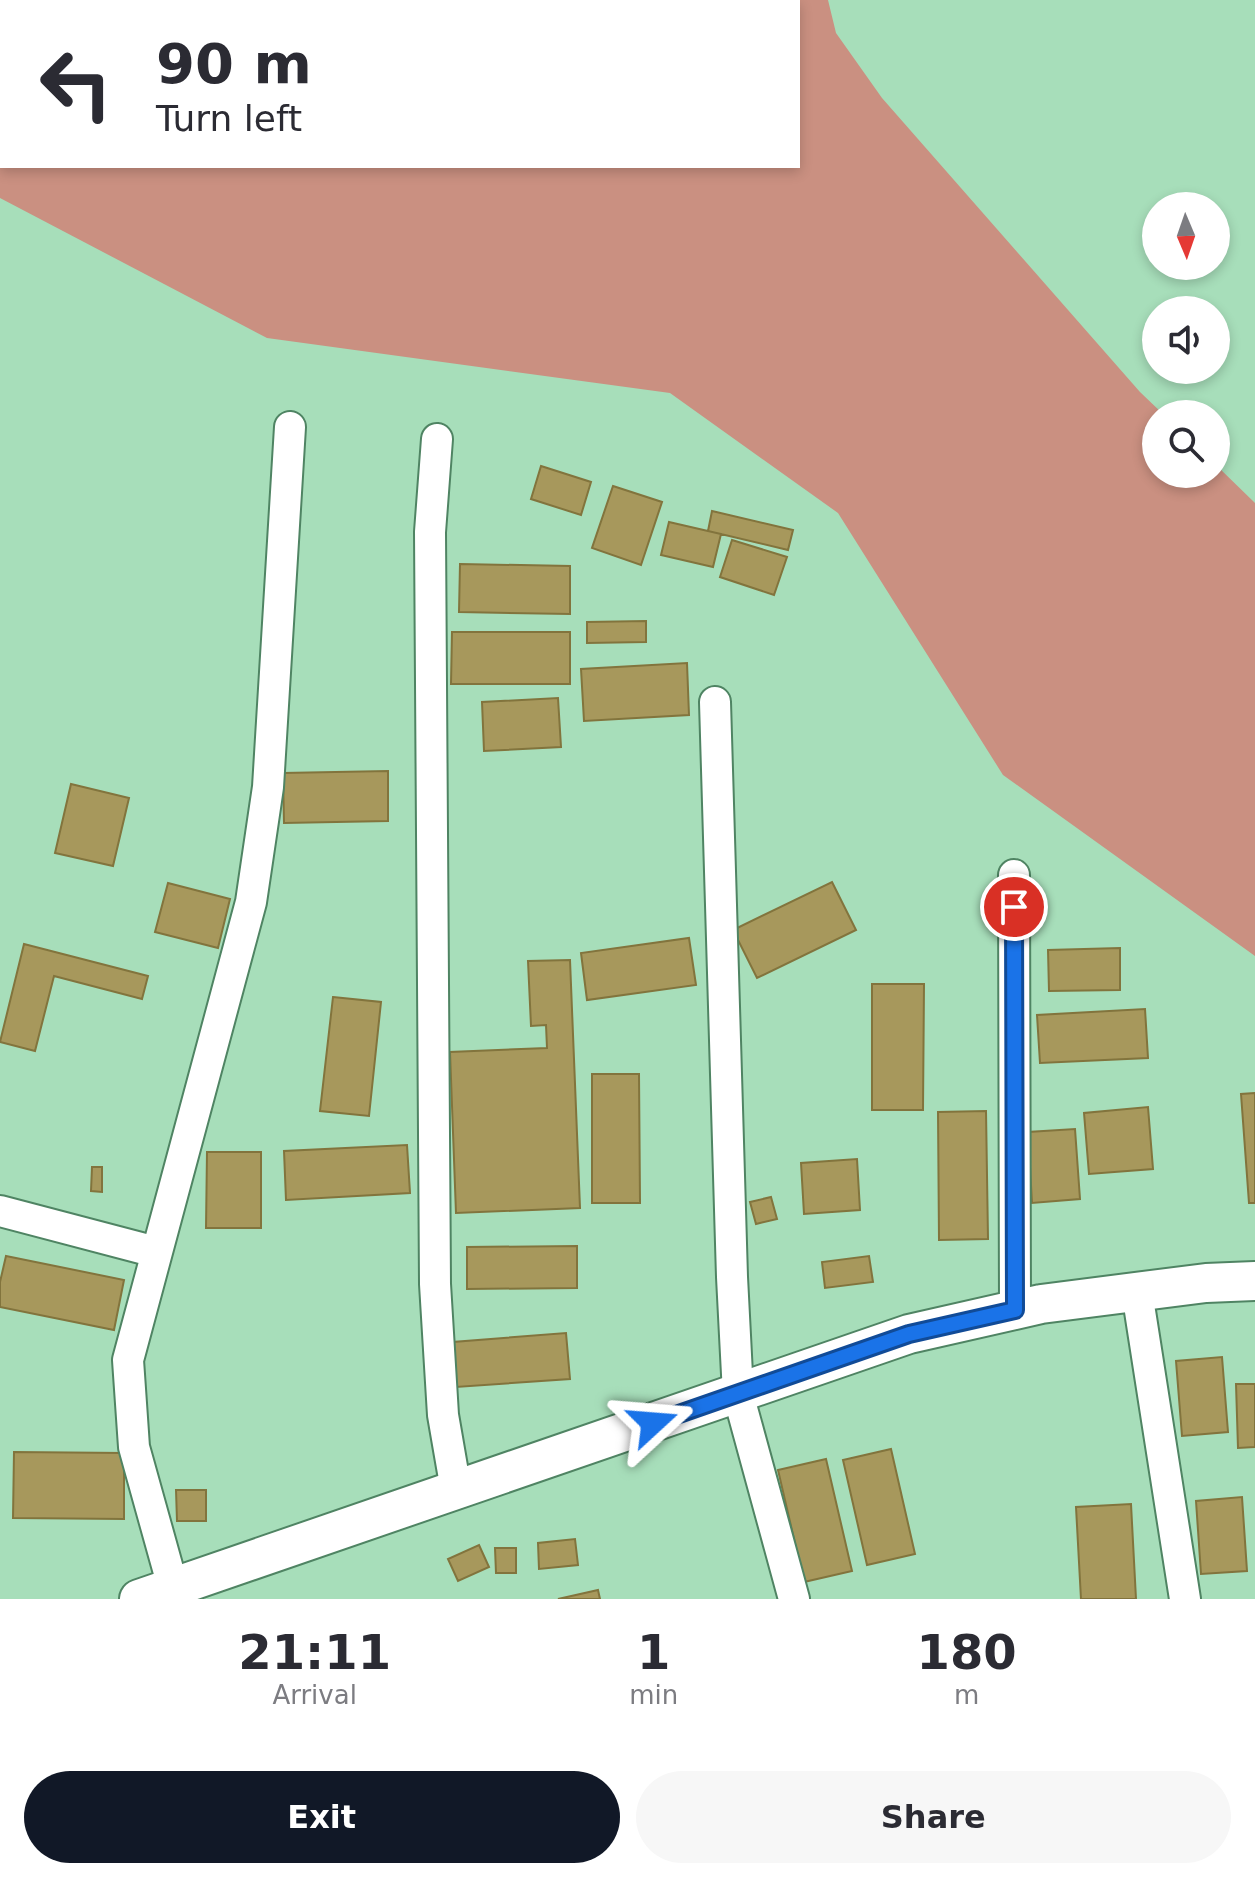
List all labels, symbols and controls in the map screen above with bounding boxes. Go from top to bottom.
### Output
text: 90 m [156,31,312,96]
icon: left [24,32,128,136]
text: Turn left [156,98,302,139]
north arrow [1142,192,1230,280]
map controls [1142,192,1230,488]
button: sound [1142,296,1230,384]
button: search [1142,400,1230,488]
pin [980,873,1048,941]
icon: arrive [992,885,1036,929]
position arrow [611,1381,695,1465]
text: 21:11 [238,1624,391,1680]
text: 1 [637,1624,670,1680]
text: 180 [917,1624,1017,1680]
text: Arrival [272,1680,357,1710]
text: min [629,1680,678,1710]
text: m [954,1680,979,1710]
button: Exit [24,1771,620,1863]
button: Share [636,1771,1231,1863]

